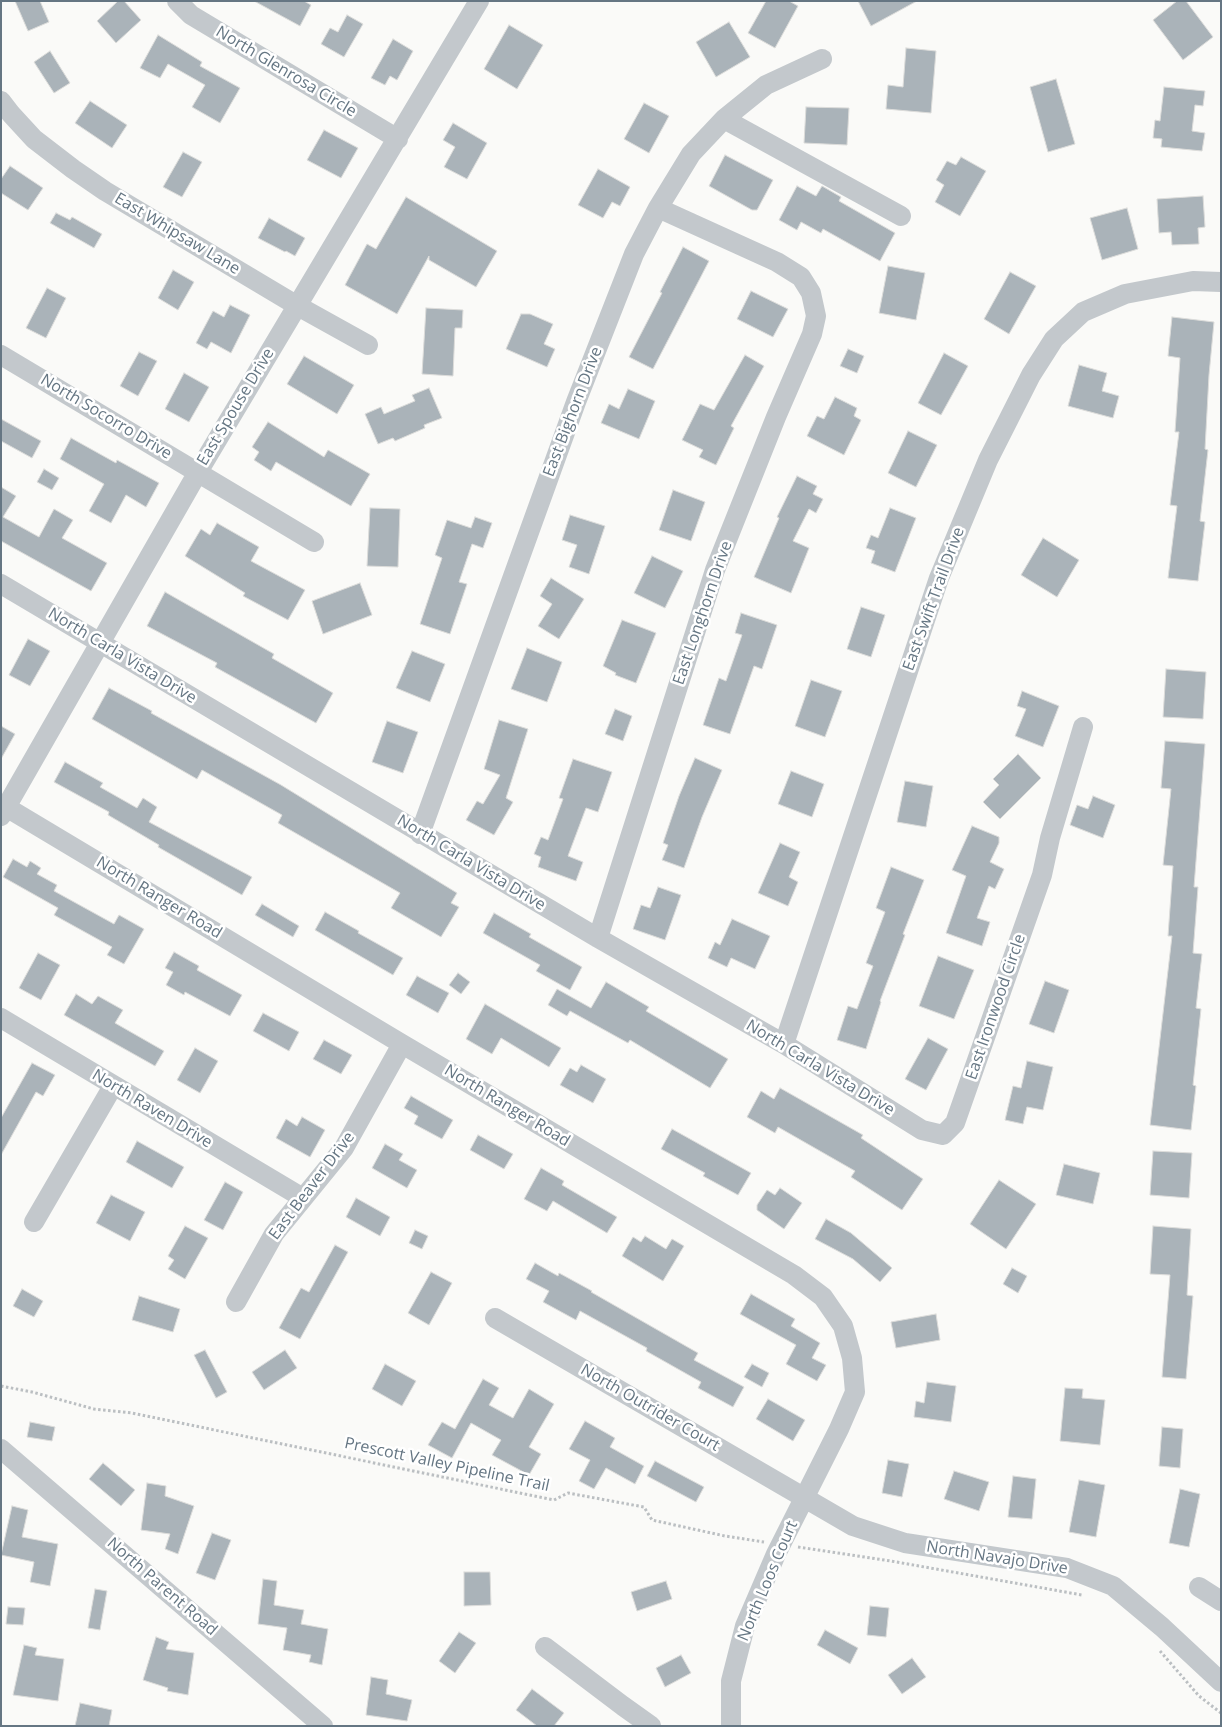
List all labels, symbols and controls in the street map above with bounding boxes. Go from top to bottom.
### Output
street label: North Glenrosa Circle [212,22,360,122]
street label: East Whipsaw Lane [111,189,243,279]
street label: East Bighorn Drive [539,344,607,480]
street label: East Spouse Drive [193,345,279,469]
street label: North Socorro Drive [37,370,175,464]
street label: East Swift Trail Drive [899,525,969,673]
street label: East Longhorn Drive [669,539,737,687]
street label: North Carla Vista Drive [44,604,200,708]
street label: North Carla Vista Drive [393,811,549,915]
street label: North Ranger Road [93,853,225,943]
street label: East Ironwood Circle [962,932,1030,1082]
street label: North Carla Vista Drive [742,1016,898,1120]
street label: North Ranger Road [441,1061,573,1151]
street label: North Raven Drive [88,1066,216,1152]
street label: East Beaver Drive [265,1128,359,1244]
street label: North Outrider Court [577,1360,723,1456]
street label: Prescott Valley Pipeline Trail [343,1434,551,1496]
street label: North Loos Court [734,1518,802,1644]
street label: North Parent Road [103,1534,221,1640]
street label: North Navajo Drive [925,1537,1069,1579]

